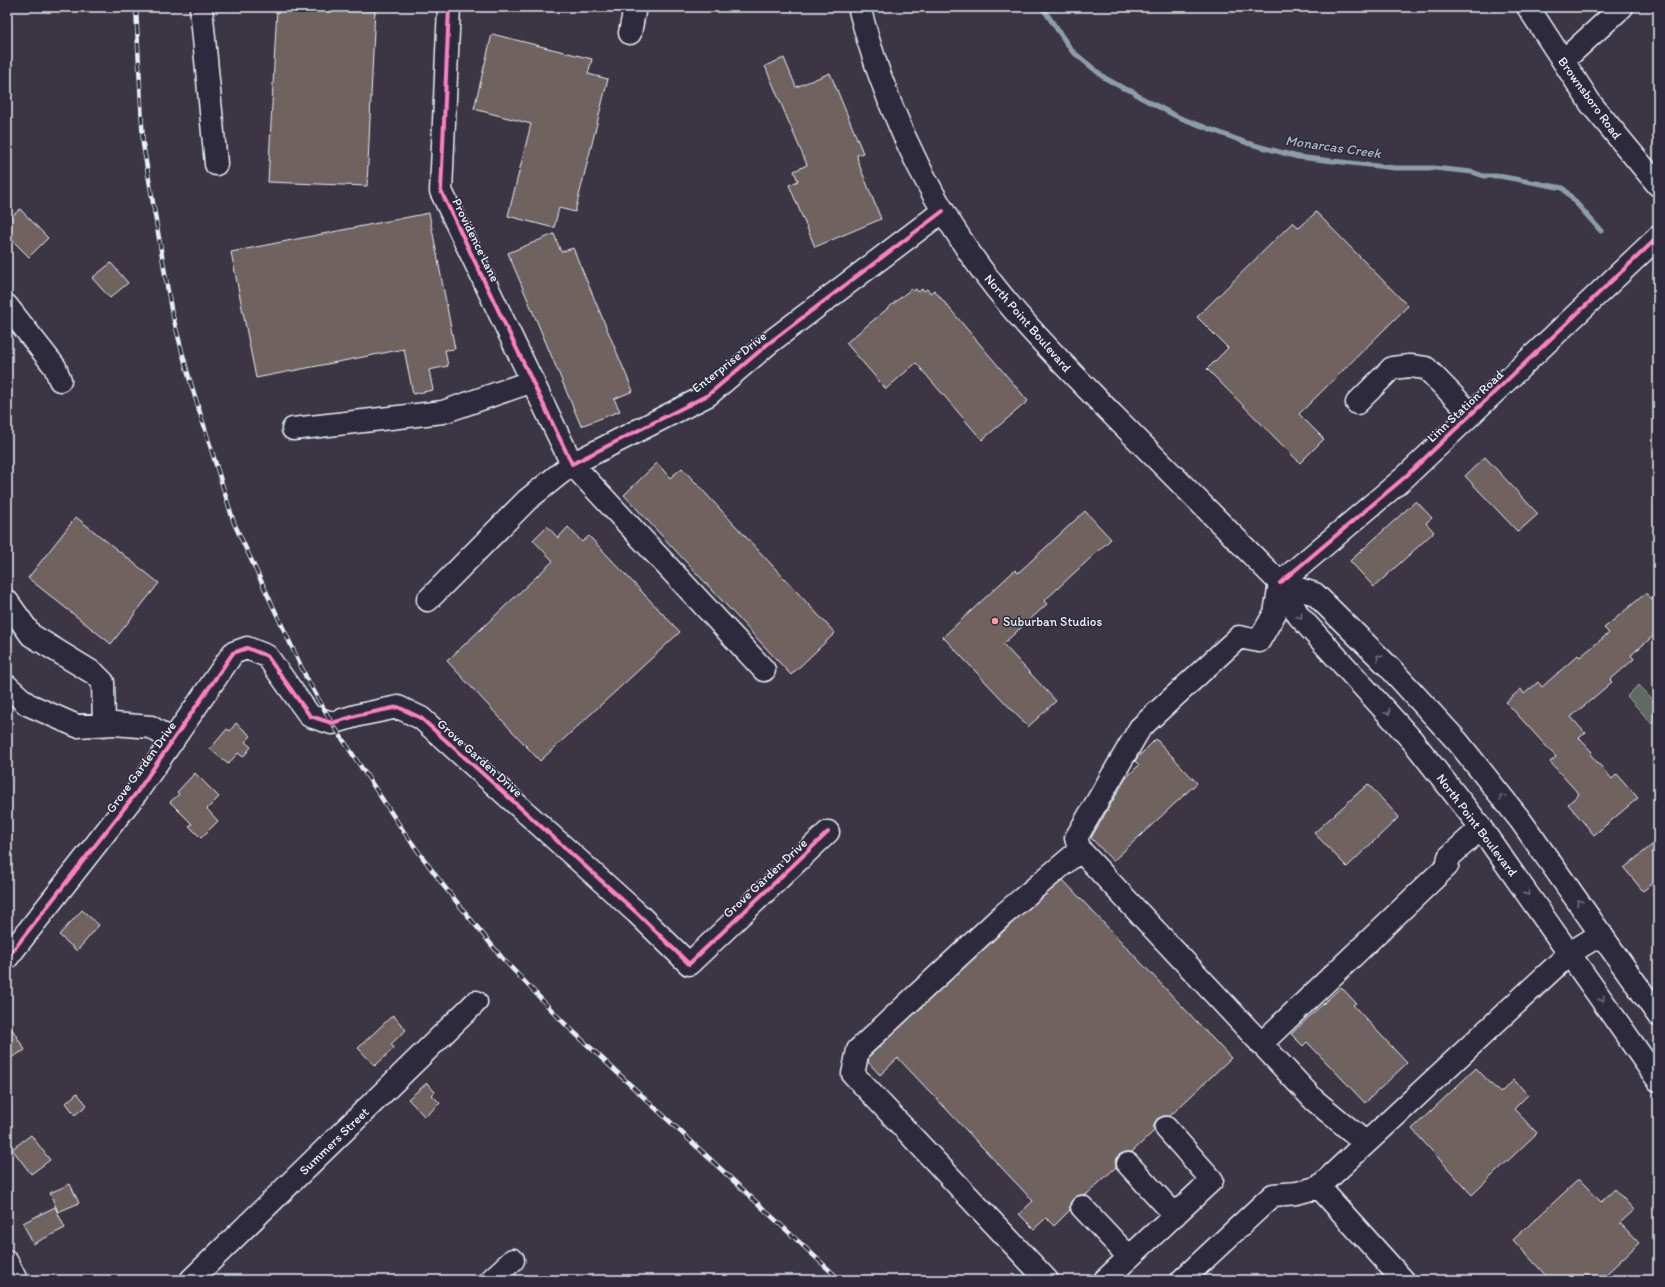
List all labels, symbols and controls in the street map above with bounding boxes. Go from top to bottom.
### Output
street label: Brownsboro Road [1555,54,1625,142]
water label: Monarcas Creek [1284,132,1383,162]
street label: Providence Lane [449,196,503,284]
street label: North Point Boulevard [981,271,1075,375]
street label: Enterprise Drive [689,328,769,396]
street label: Linn Station Road [1424,367,1506,445]
one-way arrow [1296,612,1303,619]
place label: Suburban Studios [1003,614,1102,629]
marker: Suburban Studios [990,616,1000,626]
one-way arrow [1377,654,1384,662]
one-way arrow [1383,707,1390,715]
street label: Grove Garden Drive [434,716,526,800]
street label: Grove Garden Drive [103,718,179,816]
street label: North Point Boulevard [1433,771,1521,879]
one-way arrow [1500,795,1507,802]
street label: Grove Garden Drive [720,835,810,921]
one-way arrow [1522,888,1529,895]
one-way arrow [1576,899,1584,906]
one-way arrow [1597,995,1605,1002]
street label: Summers Street [296,1104,372,1178]

